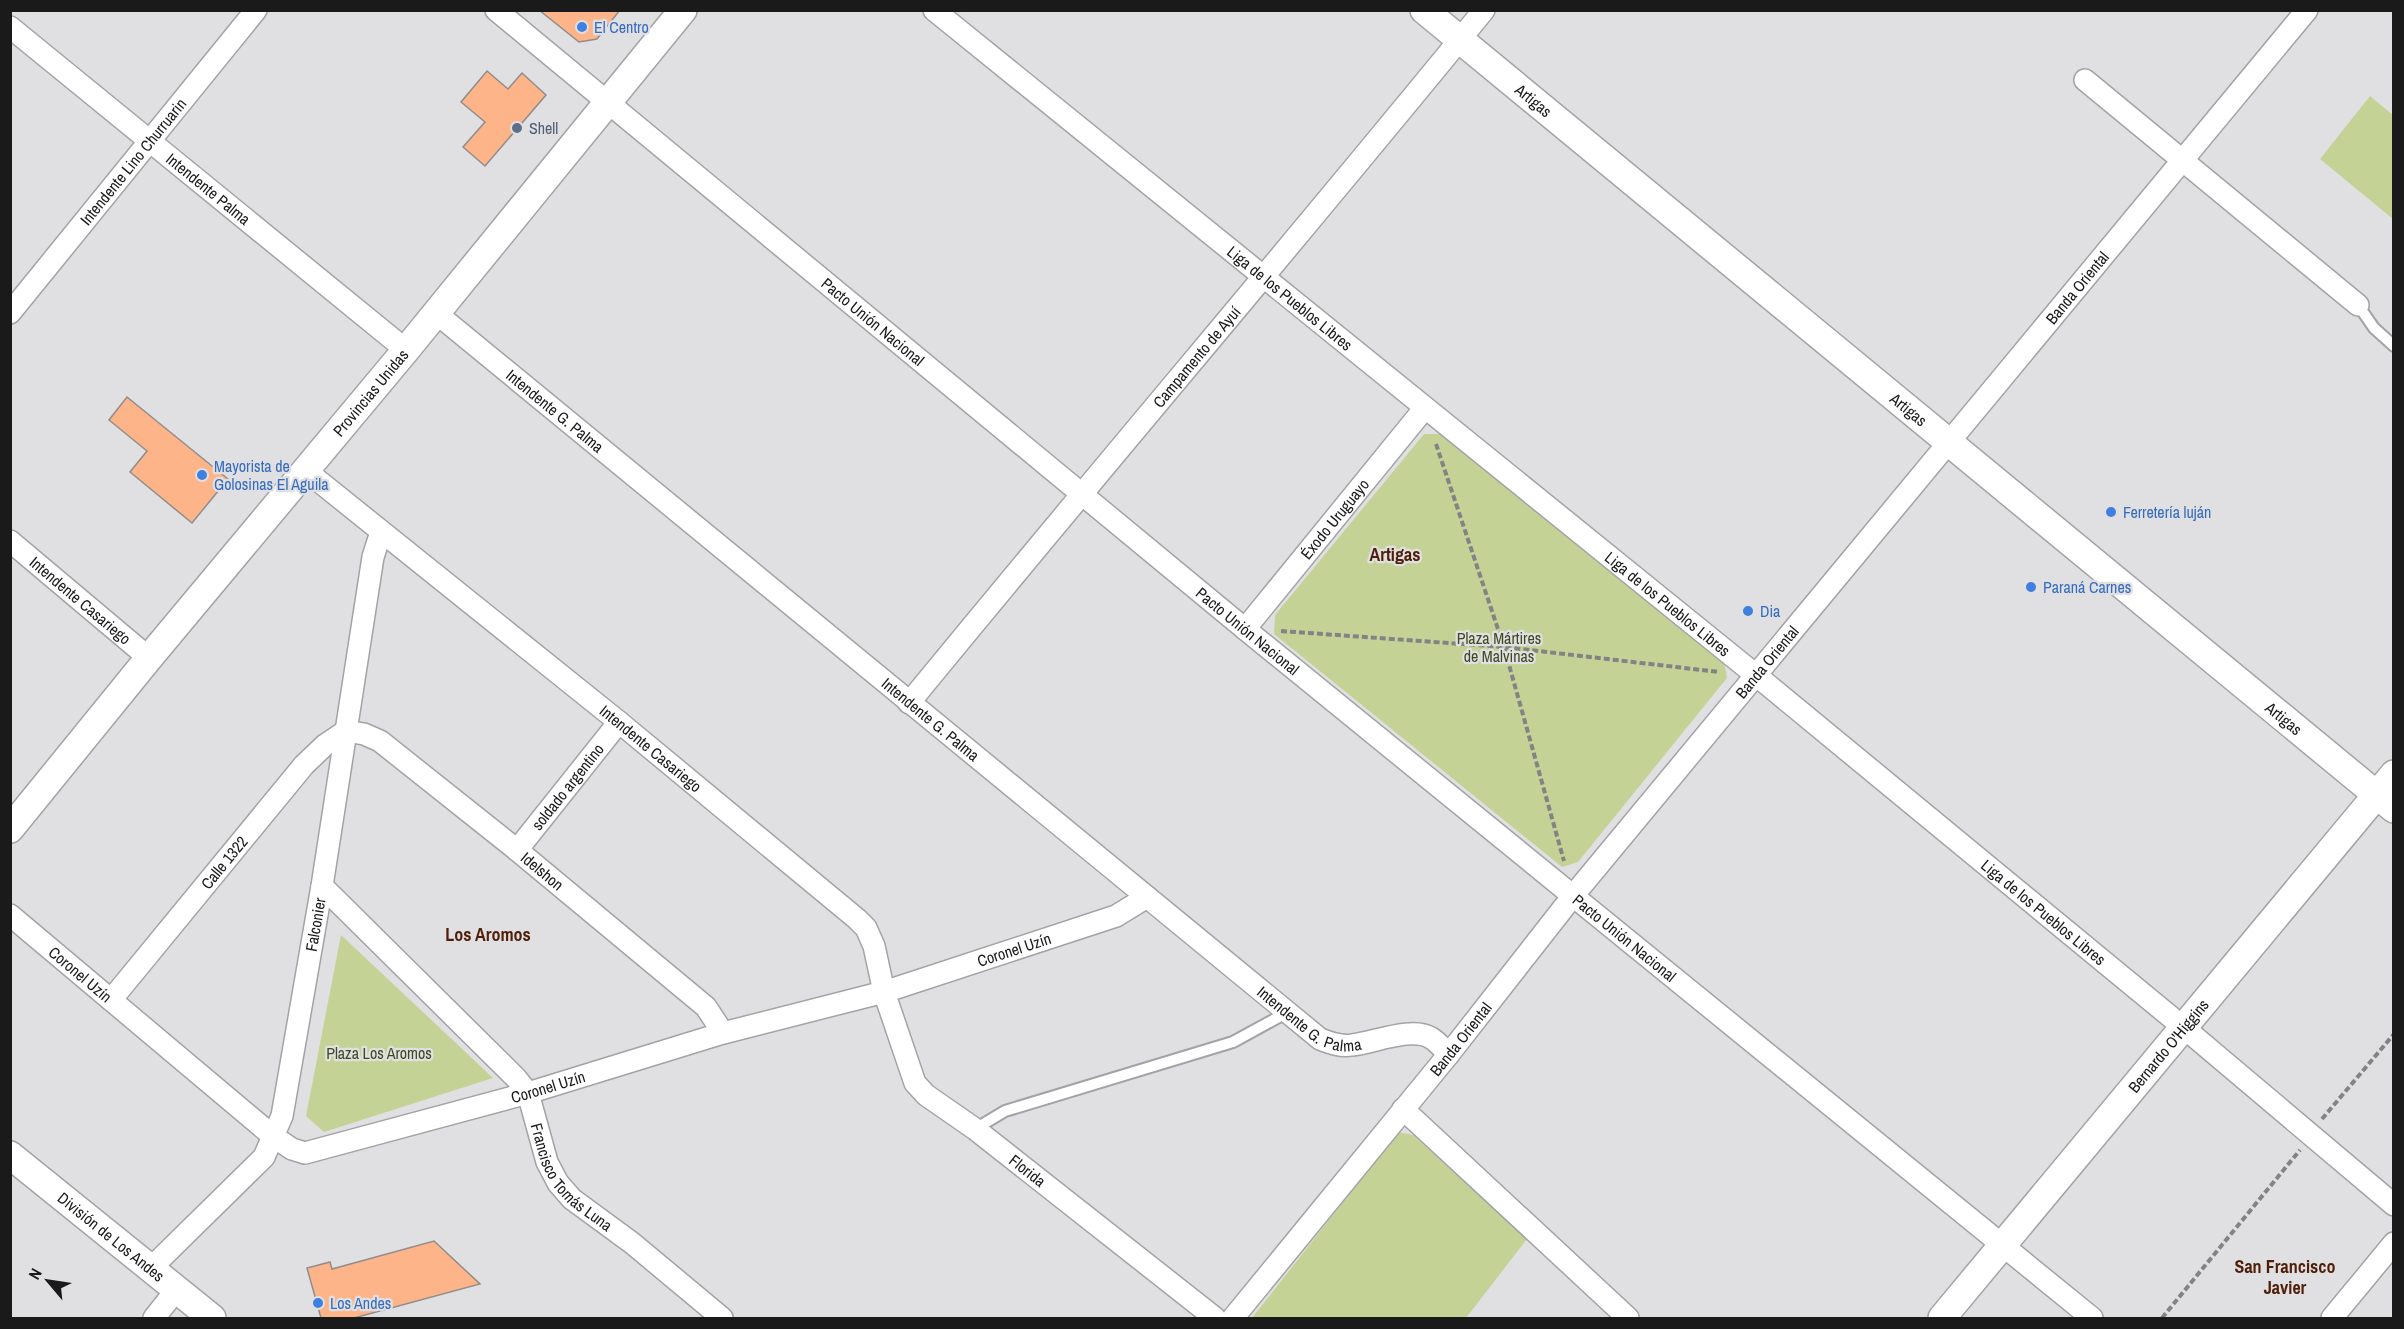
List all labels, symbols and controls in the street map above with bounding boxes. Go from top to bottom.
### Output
place label: El Centro [594,16,649,38]
marker: El Centro [575,20,589,34]
street label: Artigas [1510,78,1557,122]
street label: Intendente Lino Churruarin [75,93,191,230]
place label: Shell [529,117,558,139]
marker: Shell [510,121,524,135]
street label: Intendente Palma [162,148,256,230]
street label: Liga de los Pueblos Libres [1223,241,1357,356]
street label: Banda Oriental [2040,246,2114,329]
street label: Pacto Unión Nacional [817,272,929,371]
street label: Campamento de Ayuí [1148,301,1246,412]
street label: Provincias Unidas [328,344,413,441]
street label: Intendente G. Palma [501,364,609,458]
street label: Artigas [1885,387,1932,431]
place label: Mayorista de Golosinas El Aguila [214,455,329,495]
marker: Mayorista de Golosinas El Aguila [195,468,209,482]
street label: Éxodo Uruguayo [1295,474,1374,564]
place label: Ferretería luján [2123,501,2211,523]
marker: Ferretería luján [2104,505,2118,519]
district label: Artigas [1370,542,1420,567]
street label: Liga de los Pueblos Libres [1600,546,1735,661]
street label: Intendente Casariego [25,551,136,649]
place label: Paraná Carnes [2043,576,2131,598]
marker: Paraná Carnes [2024,580,2038,594]
street label: Pacto Unión Nacional [1191,582,1304,680]
place label: Dia [1760,600,1781,622]
marker: Dia [1741,604,1755,618]
street label: Banda Oriental [1730,621,1804,703]
park label: Plaza Mártires de Malvinas [1457,627,1541,667]
street label: Intendente G. Palma [877,672,985,766]
street label: Artigas [2260,696,2307,740]
street label: Intendente Casariego [595,700,707,797]
street label: soldado argentino [526,739,609,835]
street label: Calle 1322 [196,831,252,894]
street label: Idelshon [516,847,568,895]
street label: Liga de los Pueblos Libres [1977,854,2111,970]
street label: Pacto Unión Nacional [1568,889,1681,987]
street label: Falconier [300,895,331,953]
district label: Los Aromos [445,922,531,947]
street label: Coronel Uzín [974,927,1054,972]
street label: Coronel Uzín [44,941,117,1007]
street label: Intendente G. Palma [1253,981,1364,1057]
street label: Bernardo O'Higgins [2123,994,2214,1097]
street label: Banda Oriental [1424,998,1497,1081]
park label: Plaza Los Aromos [326,1042,432,1064]
street label: Coronel Uzín [508,1065,588,1108]
street label: Francisco Tomás Luna [526,1121,617,1236]
street label: Florida [1005,1149,1051,1192]
street label: División de Los Andes [53,1187,169,1286]
north arrow [18,1251,78,1311]
district label: San Francisco Javier [2235,1254,2335,1300]
text: N [23,1264,47,1283]
place label: Los Andes [330,1292,391,1314]
marker: Los Andes [311,1296,325,1310]

